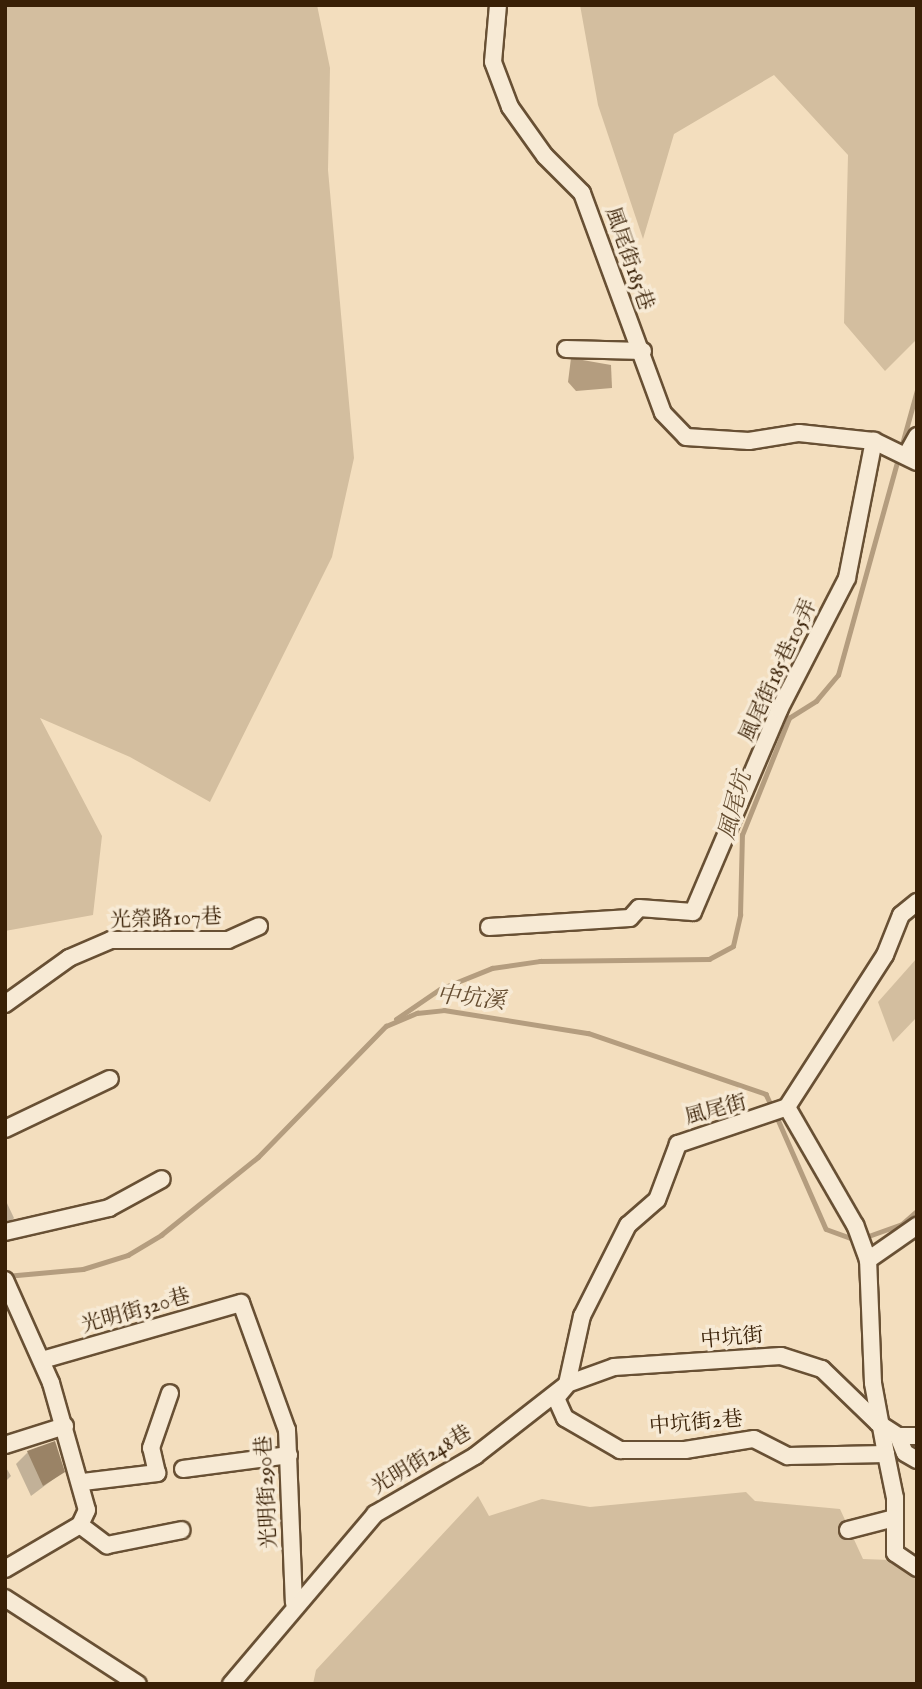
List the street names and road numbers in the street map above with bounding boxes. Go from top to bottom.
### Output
street label: 風尾街185巷 [599,204,657,314]
street label: 風尾街185巷105弄 [735,596,823,746]
street label: 光榮路107巷 [110,905,222,935]
street label: 風尾街 [682,1091,750,1131]
street label: 光明街320巷 [79,1284,193,1340]
street label: 中坑街 [700,1324,764,1354]
street label: 中坑街2巷 [648,1407,744,1441]
street label: 光明街248巷 [367,1421,477,1501]
street label: 光明街290巷 [252,1435,284,1549]

